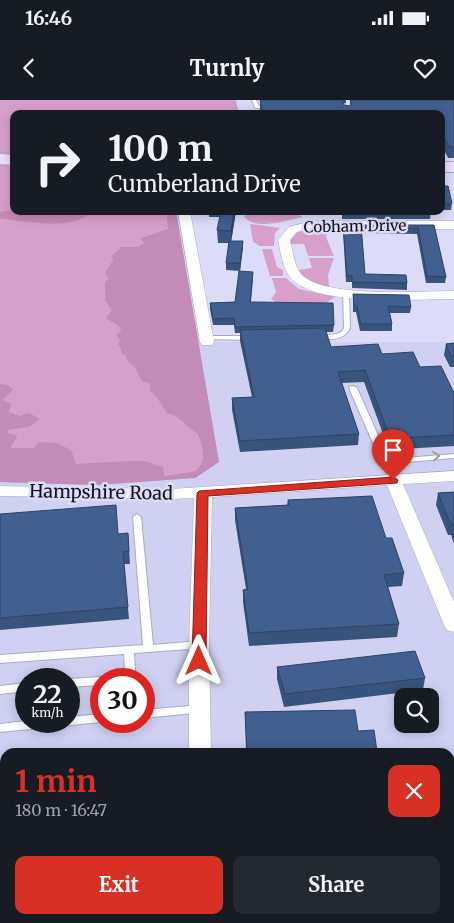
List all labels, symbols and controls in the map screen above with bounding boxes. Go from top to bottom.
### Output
text: 16:46 [25,6,72,30]
icon: back [15,54,43,82]
text: Turnly [190,54,264,82]
icon: heart [411,54,439,82]
text: 100 m [108,127,213,171]
icon: right [25,130,90,195]
text: Cumberland Drive [108,170,301,198]
street label: Cobham Drive [304,216,407,236]
pin [372,429,414,480]
icon: arrive [379,436,407,464]
one-way arrow [432,451,440,462]
street label: Hampshire Road [29,479,173,505]
position arrow [172,634,224,686]
speed limit sign: 30 [90,668,155,733]
text: 22 [33,678,62,710]
map controls [394,688,439,733]
button: search [394,688,439,733]
text: km/h [32,705,63,720]
text: 1 min [15,762,97,800]
button: close [388,765,440,817]
text: 180 m · 16:47 [15,800,107,820]
button: Exit [15,856,223,914]
button: Share [233,856,440,914]

